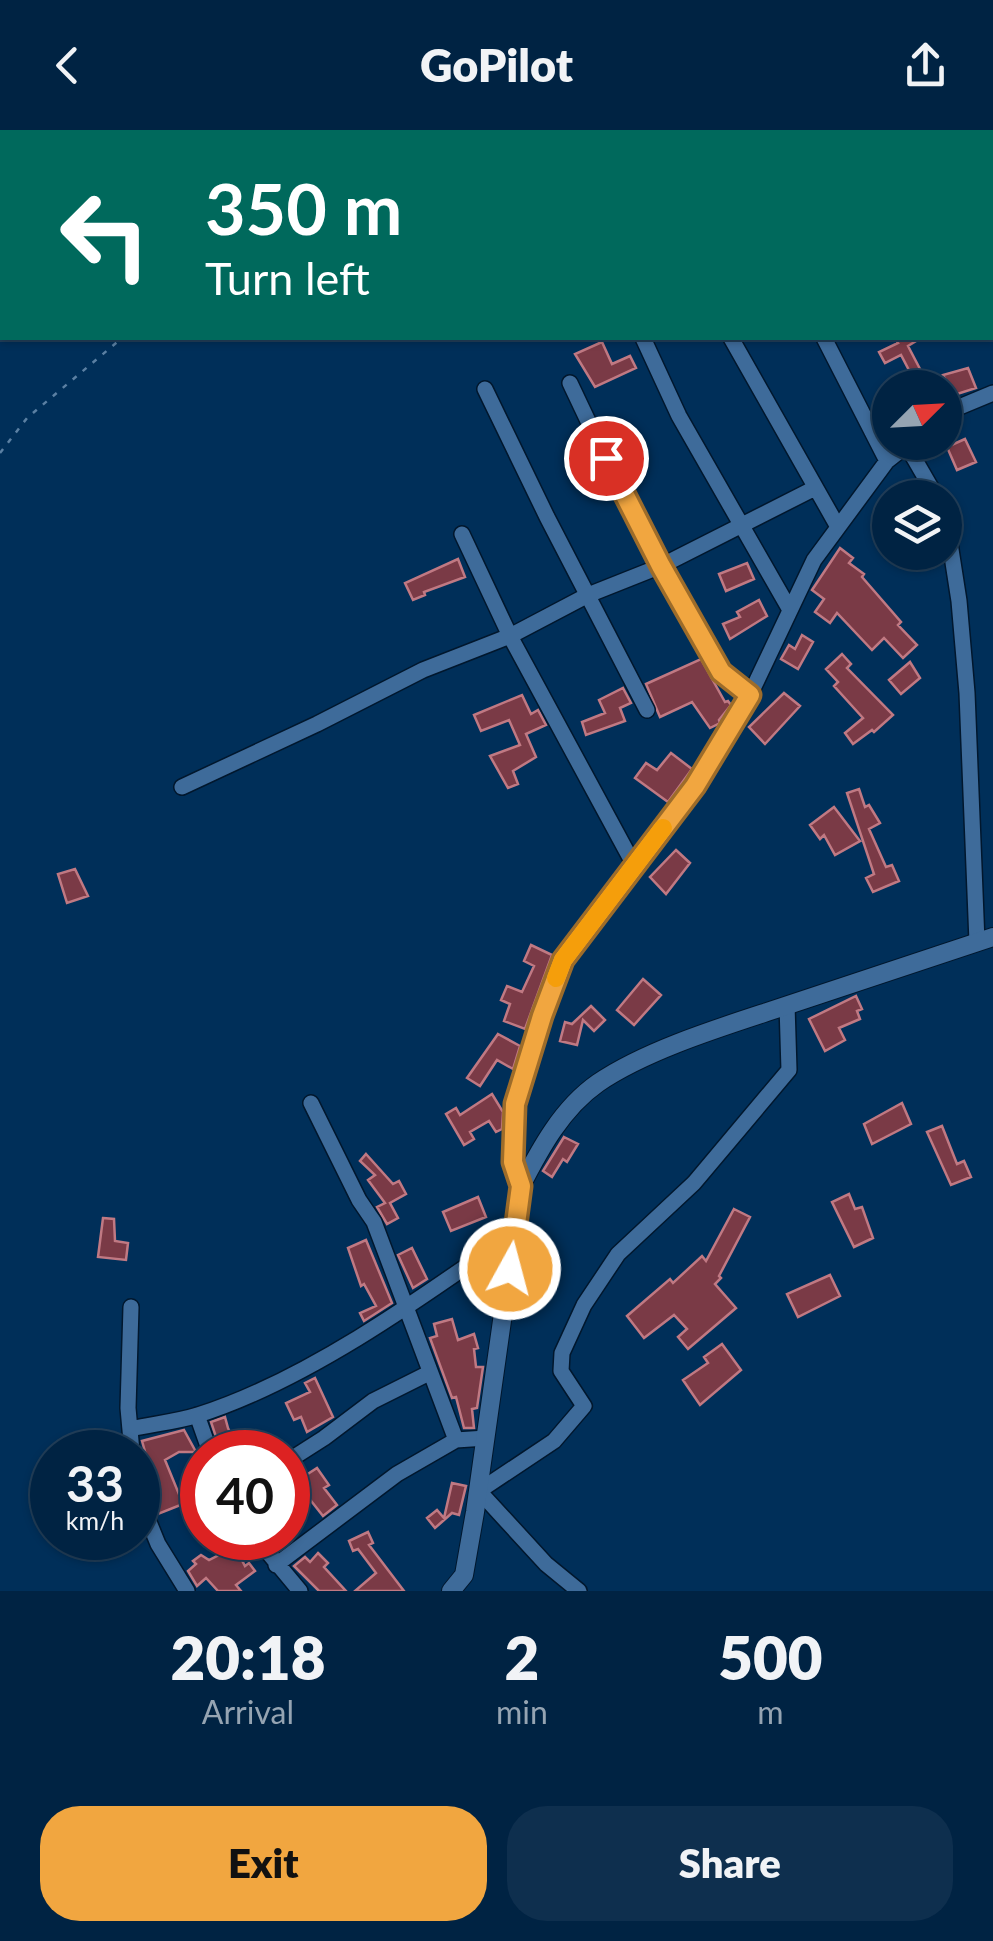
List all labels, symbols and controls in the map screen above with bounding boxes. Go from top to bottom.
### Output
icon: back [40,38,95,93]
text: GoPilot [420,38,573,92]
icon: share [898,38,953,93]
text: 350 m [205,166,402,250]
icon: left [40,170,170,300]
text: Turn left [205,251,370,305]
north arrow [872,370,962,460]
map controls [872,370,962,570]
pin [564,416,649,501]
icon: arrive [579,431,634,486]
button: layers [872,480,962,570]
position arrow [458,1217,562,1321]
speed limit sign: 40 [180,1430,310,1560]
text: 33 [66,1453,124,1513]
text: km/h [66,1505,124,1535]
text: 20:18 [170,1621,326,1693]
text: 2 [504,1621,539,1693]
text: 500 [718,1621,823,1693]
text: Arrival [202,1692,294,1731]
text: min [496,1692,548,1731]
text: m [757,1692,784,1731]
button: Exit [40,1806,487,1921]
button: Share [507,1806,953,1921]

